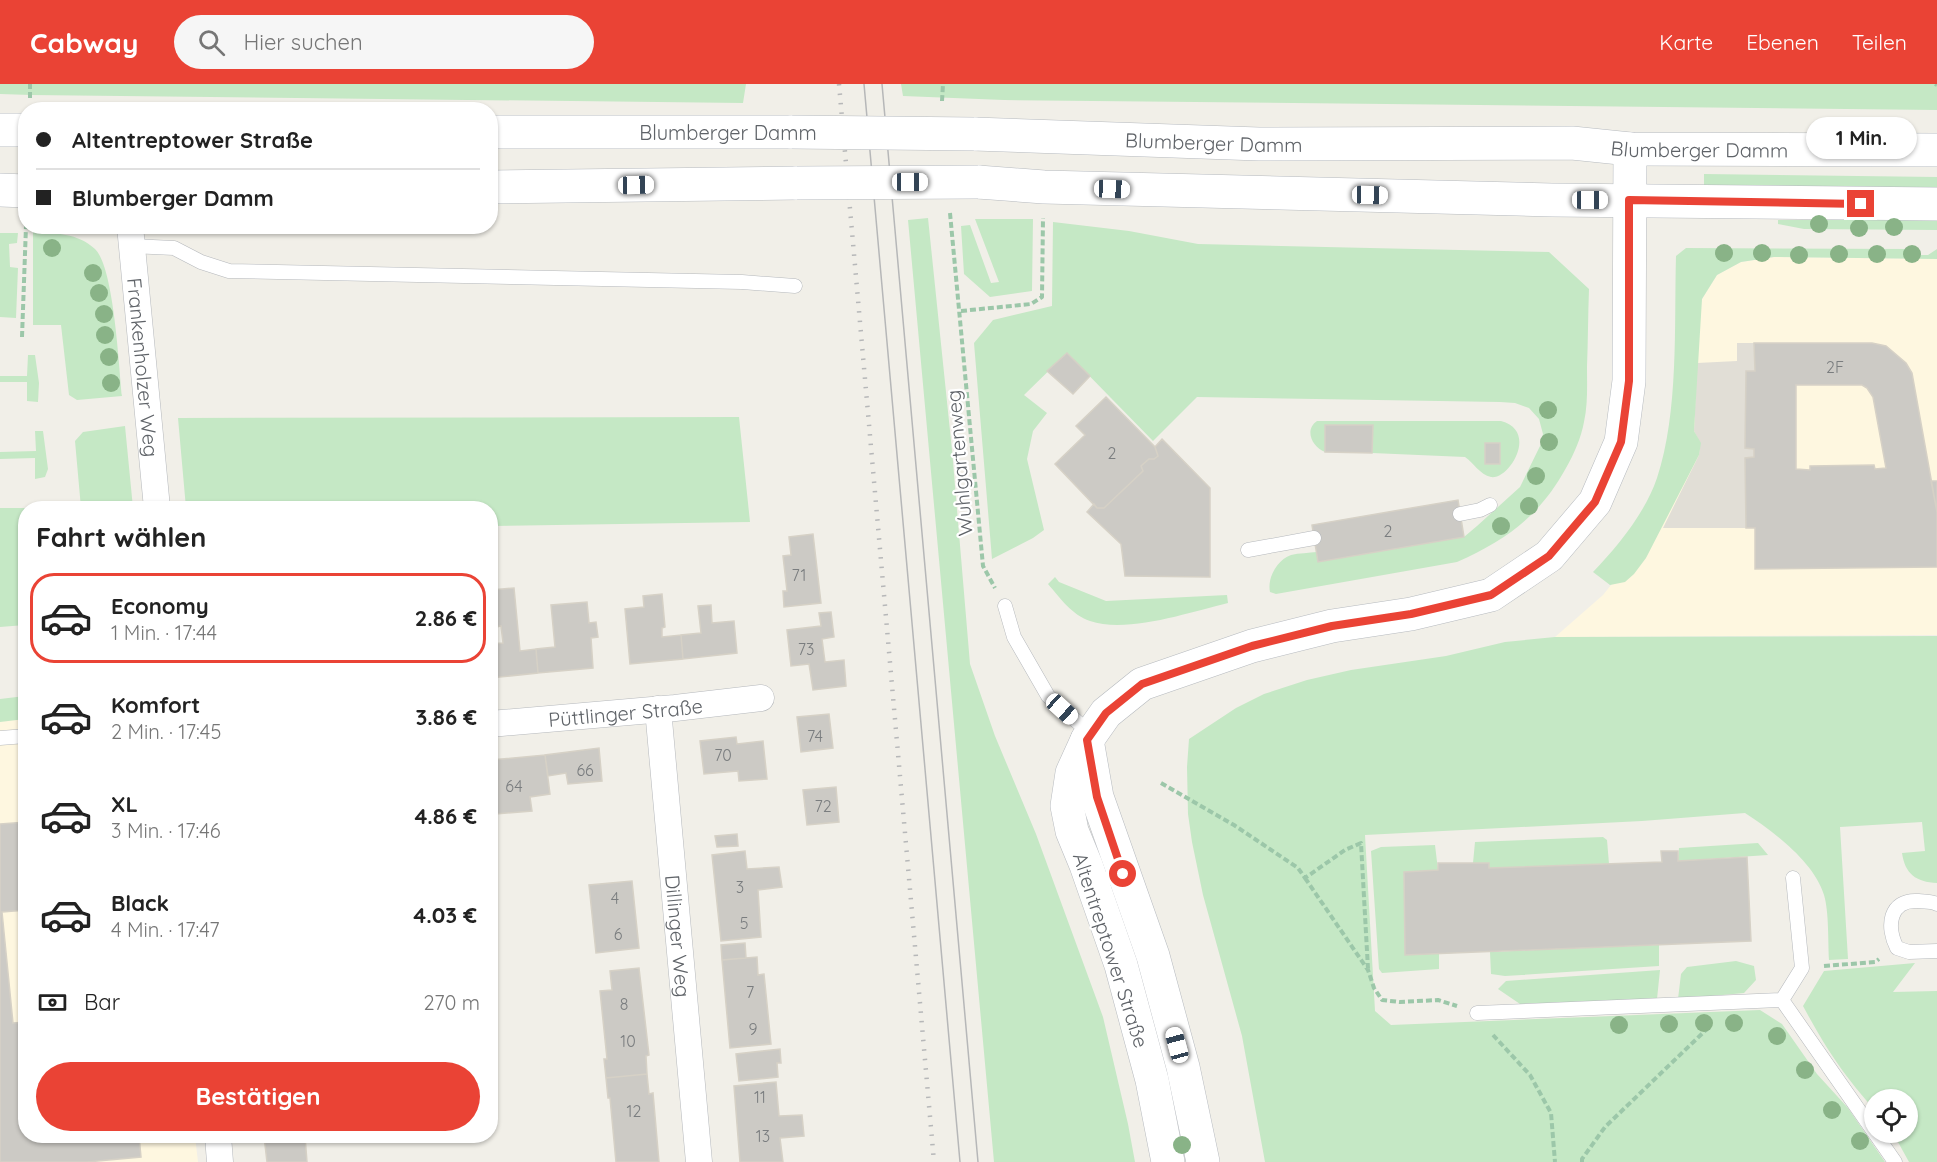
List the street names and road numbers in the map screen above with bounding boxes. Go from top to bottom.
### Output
street label: Blumberger Damm [639,120,817,145]
street label: Blumberger Damm [1125,127,1303,157]
street label: Blumberger Damm [1610,135,1788,162]
street label: Frankenholzer Weg [123,277,165,458]
street label: Wuhlgartenweg [940,389,978,537]
street label: Püttlinger Straße [547,692,704,731]
street label: Altentreptower Straße [1068,849,1154,1051]
street label: Dillinger Weg [661,874,697,998]

